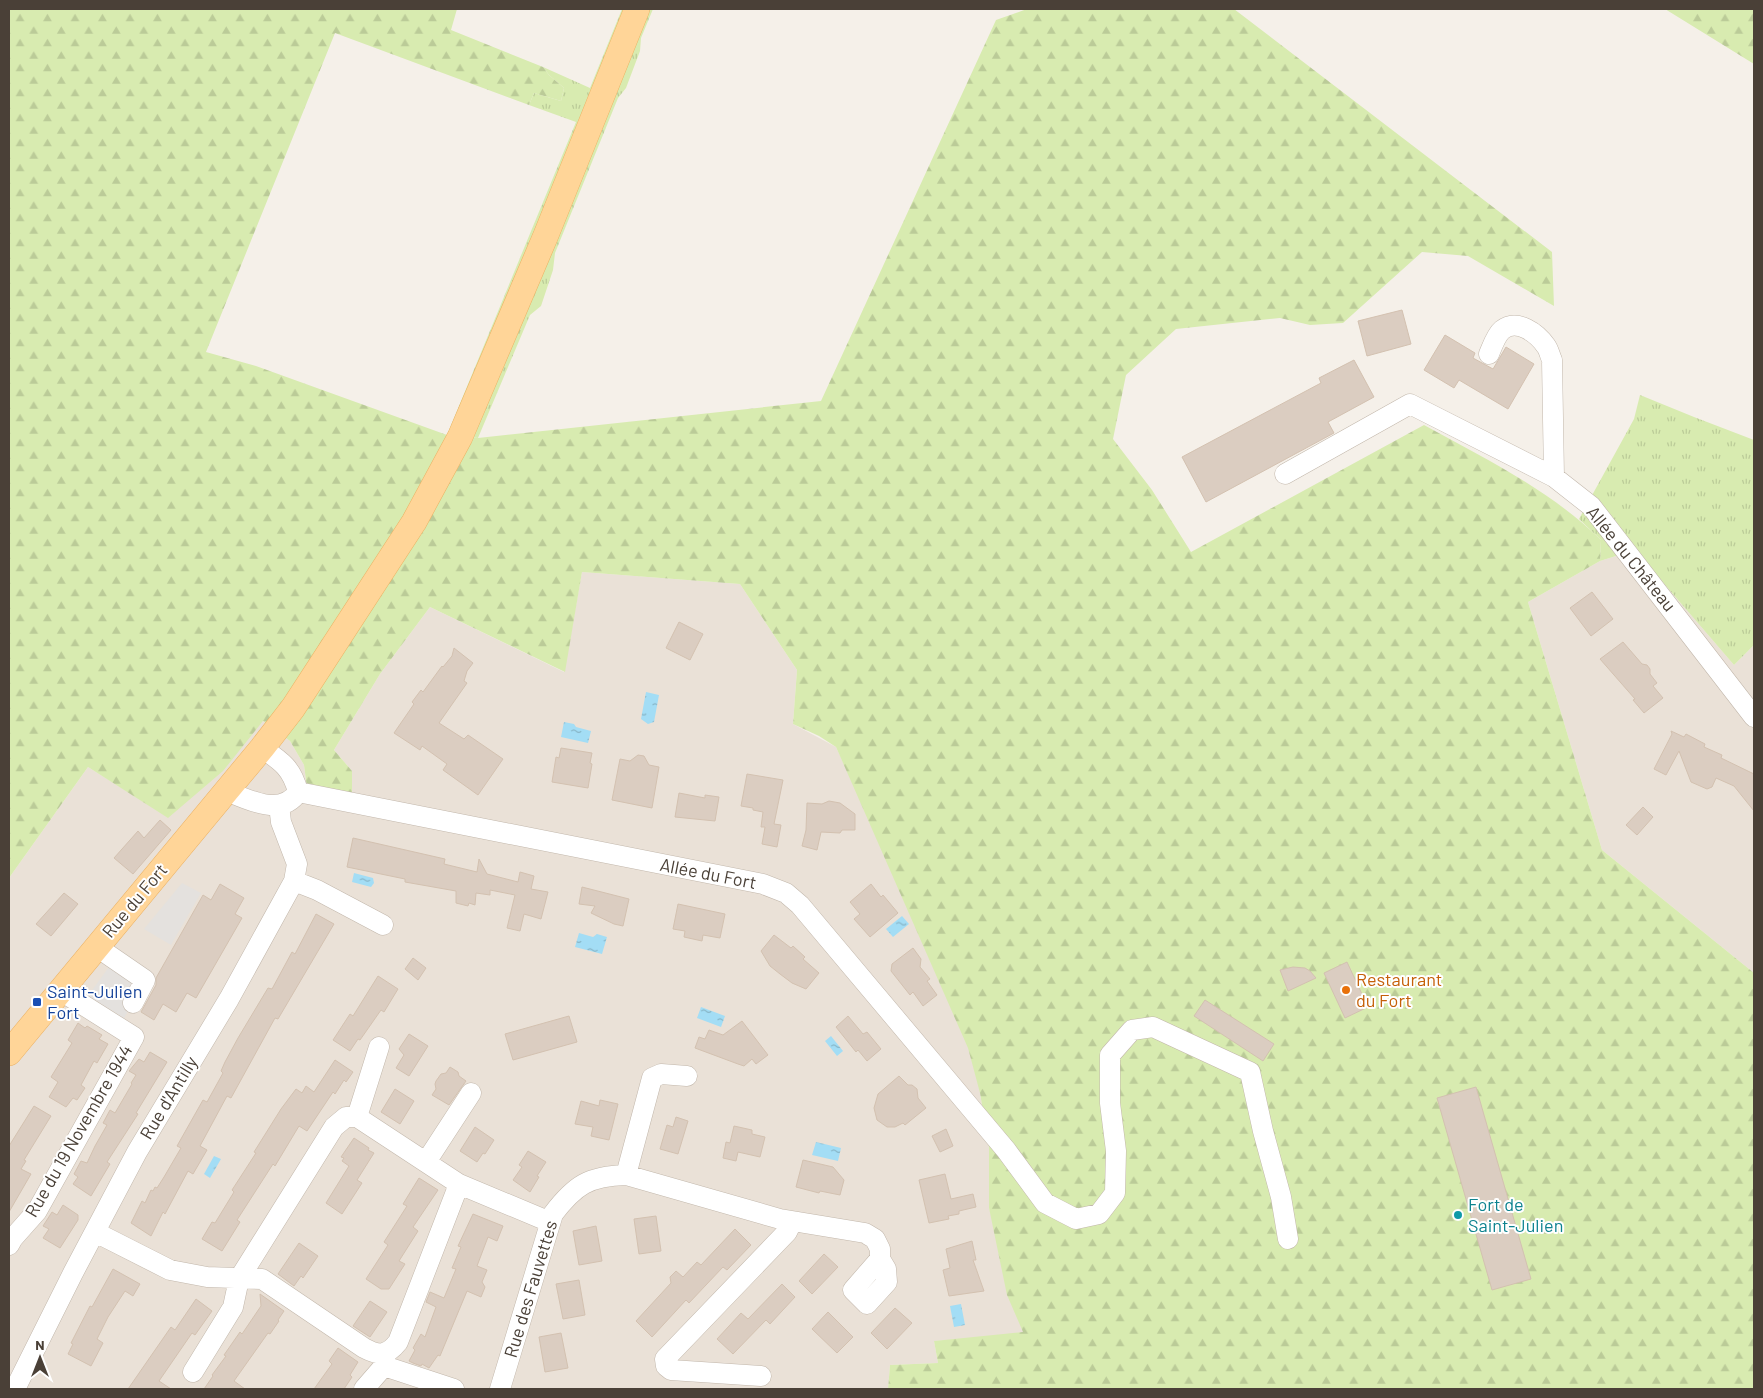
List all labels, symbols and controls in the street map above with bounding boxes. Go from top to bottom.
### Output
street label: Allée du Château [1582,501,1681,616]
street label: Allée du Fort [658,853,758,893]
street label: Rue du Fort [97,859,171,942]
place label: Restaurant du Fort [1356,968,1442,1011]
place label: Saint-Julien Fort [47,980,142,1023]
marker: Restaurant du Fort [1340,984,1352,996]
marker: Saint-Julien Fort [31,996,43,1008]
street label: Rue du 19 Novembre 1944 [20,1040,137,1221]
street label: Rue d'Antilly [135,1052,202,1143]
place label: Fort de Saint-Julien [1468,1193,1563,1236]
marker: Fort de Saint-Julien [1452,1209,1464,1221]
street label: Rue des Fauvettes [499,1217,561,1360]
north arrow [15,1333,65,1383]
text: N [35,1336,45,1353]

